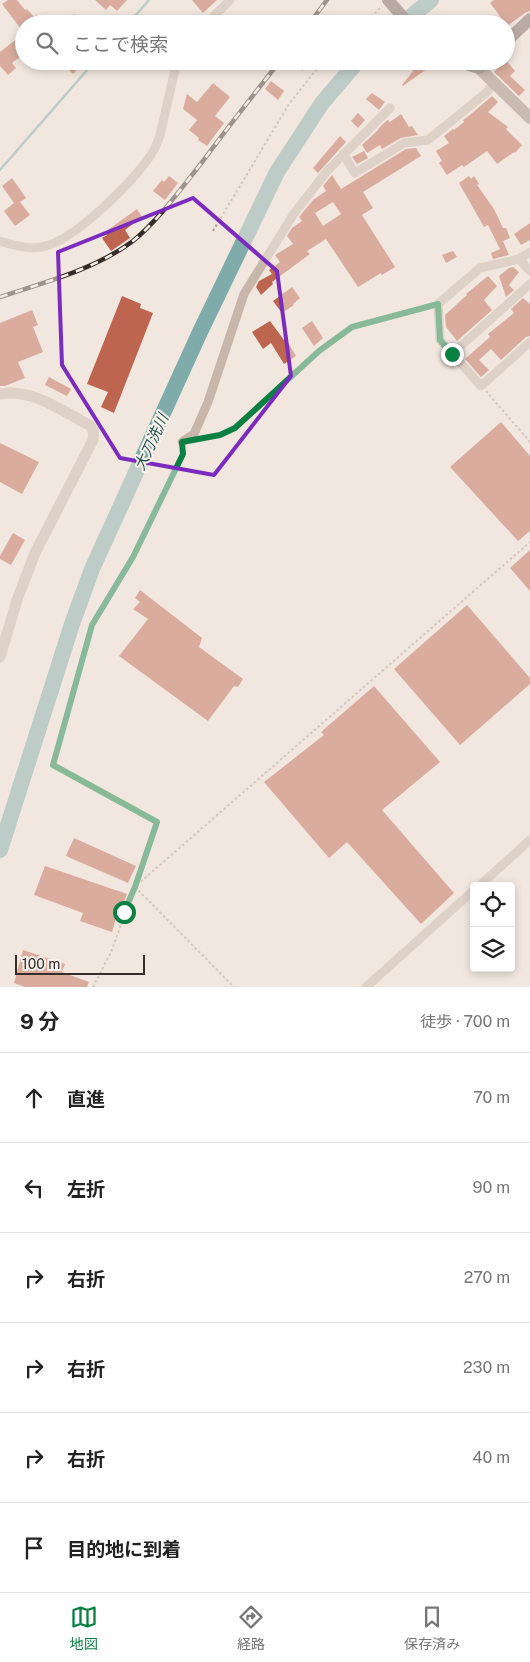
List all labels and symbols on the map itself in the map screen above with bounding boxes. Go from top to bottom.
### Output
route end [441,343,464,366]
water label: 大刀洗川 [131,409,172,473]
route start [113,901,136,924]
scale bar [15,952,145,975]

